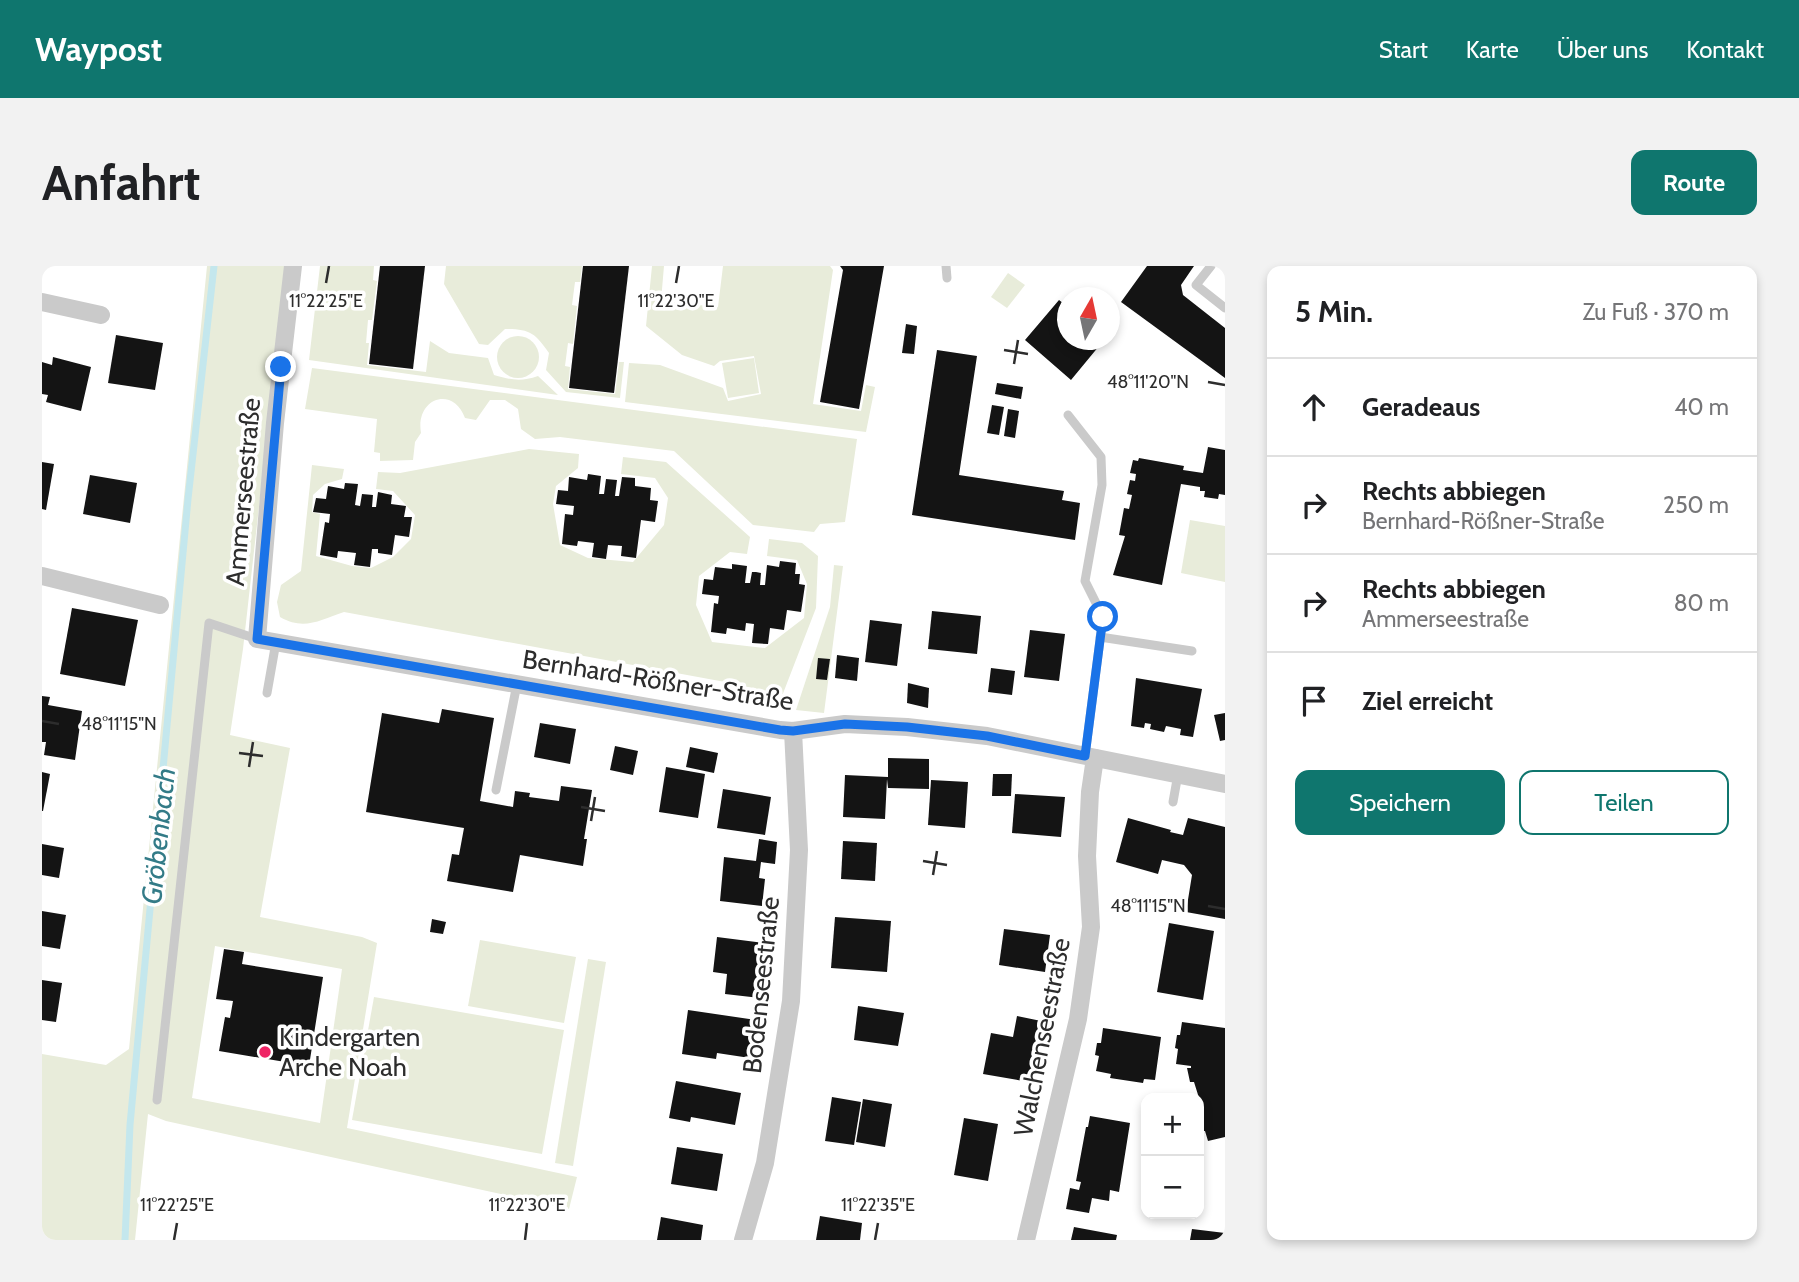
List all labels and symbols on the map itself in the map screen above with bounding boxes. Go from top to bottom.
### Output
north arrow [1057,287,1120,350]
text: 11°22'25"E [289,290,363,312]
text: 11°22'30"E [637,290,715,312]
route end [265,351,296,382]
text: 48°11'20"N [1107,371,1189,393]
street label: Ammerseestraße [219,397,267,587]
route start [1087,601,1118,632]
street label: Bernhard-Rößner-Straße [520,643,796,717]
text: 48°11'15"N [81,713,157,735]
water label: Gröbenbach [134,766,182,906]
street label: Bodenseestraße [736,895,786,1075]
text: 48°11'15"N [1110,895,1186,917]
street label: Walchenseestraße [1007,935,1077,1139]
place label: Kindergarten Arche Noah [279,1021,420,1083]
marker: Kindergarten Arche Noah [257,1044,273,1060]
text: 11°22'25"E [140,1194,214,1216]
text: 11°22'30"E [488,1194,566,1216]
text: 11°22'35"E [841,1194,915,1216]

